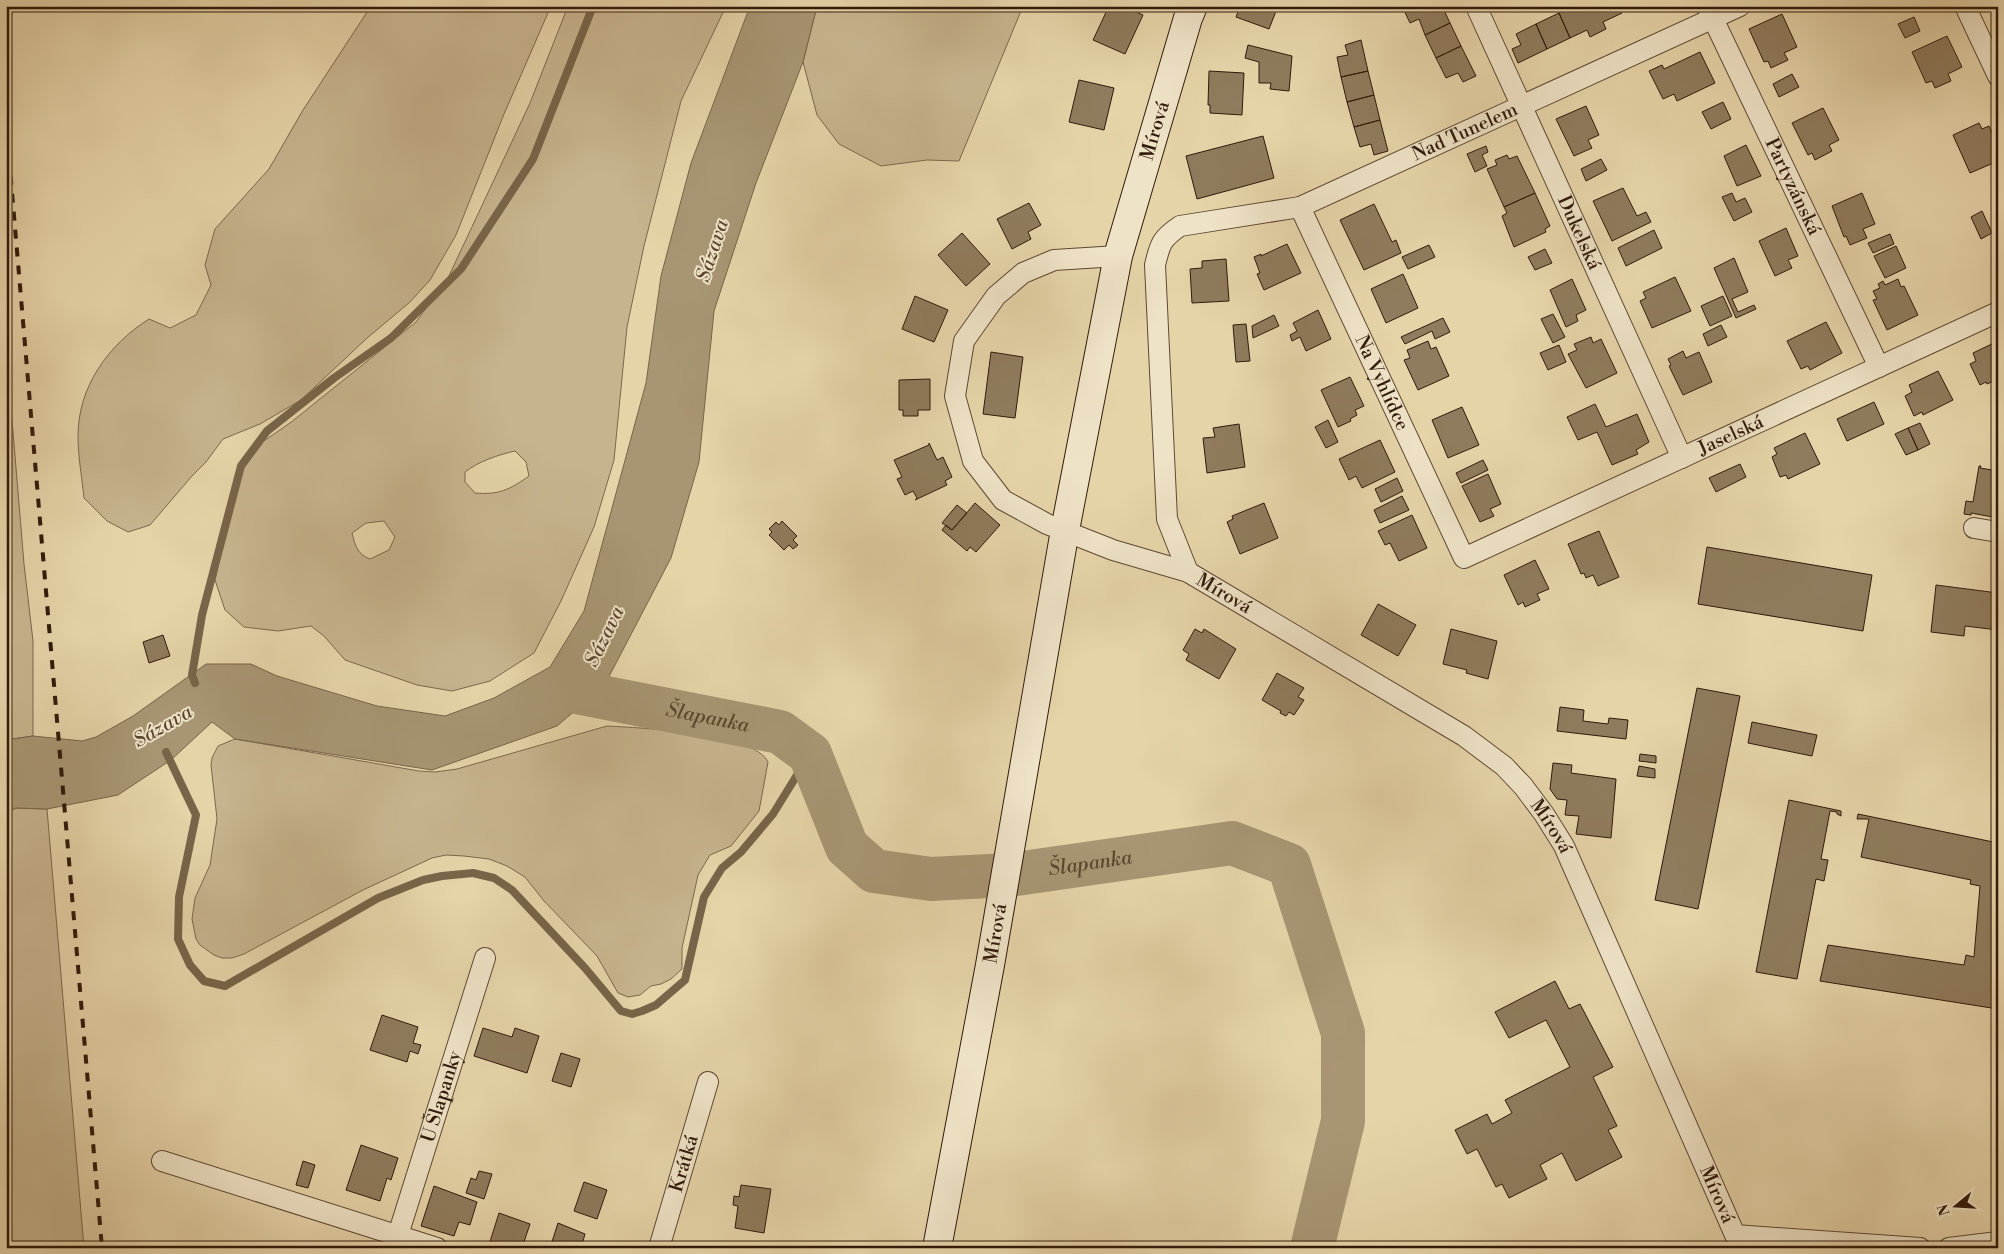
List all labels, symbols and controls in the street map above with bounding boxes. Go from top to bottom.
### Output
street label: Nad Tunelem [1408,97,1522,166]
street label: Mírová [1135,98,1175,163]
street label: Partyzánská [1760,134,1827,239]
street label: Dukelská [1552,192,1607,274]
water label: Sázava [691,216,735,285]
street label: Na Vyhlídce [1350,331,1415,434]
street label: Jaselská [1693,410,1768,461]
street label: Mírová [1192,568,1256,619]
water label: Sázava [580,602,631,671]
water label: Šlapanka [664,695,752,738]
water label: Sázava [129,700,198,754]
street label: Mírová [1525,794,1578,857]
water label: Šlapanka [1046,845,1135,882]
street label: Mírová [978,901,1012,965]
street label: U Šlapanky [416,1047,467,1146]
street label: Krátká [664,1132,704,1195]
street label: Mírová [1694,1162,1740,1227]
north arrow [1932,1182,1982,1232]
text: N [1934,1202,1955,1218]

